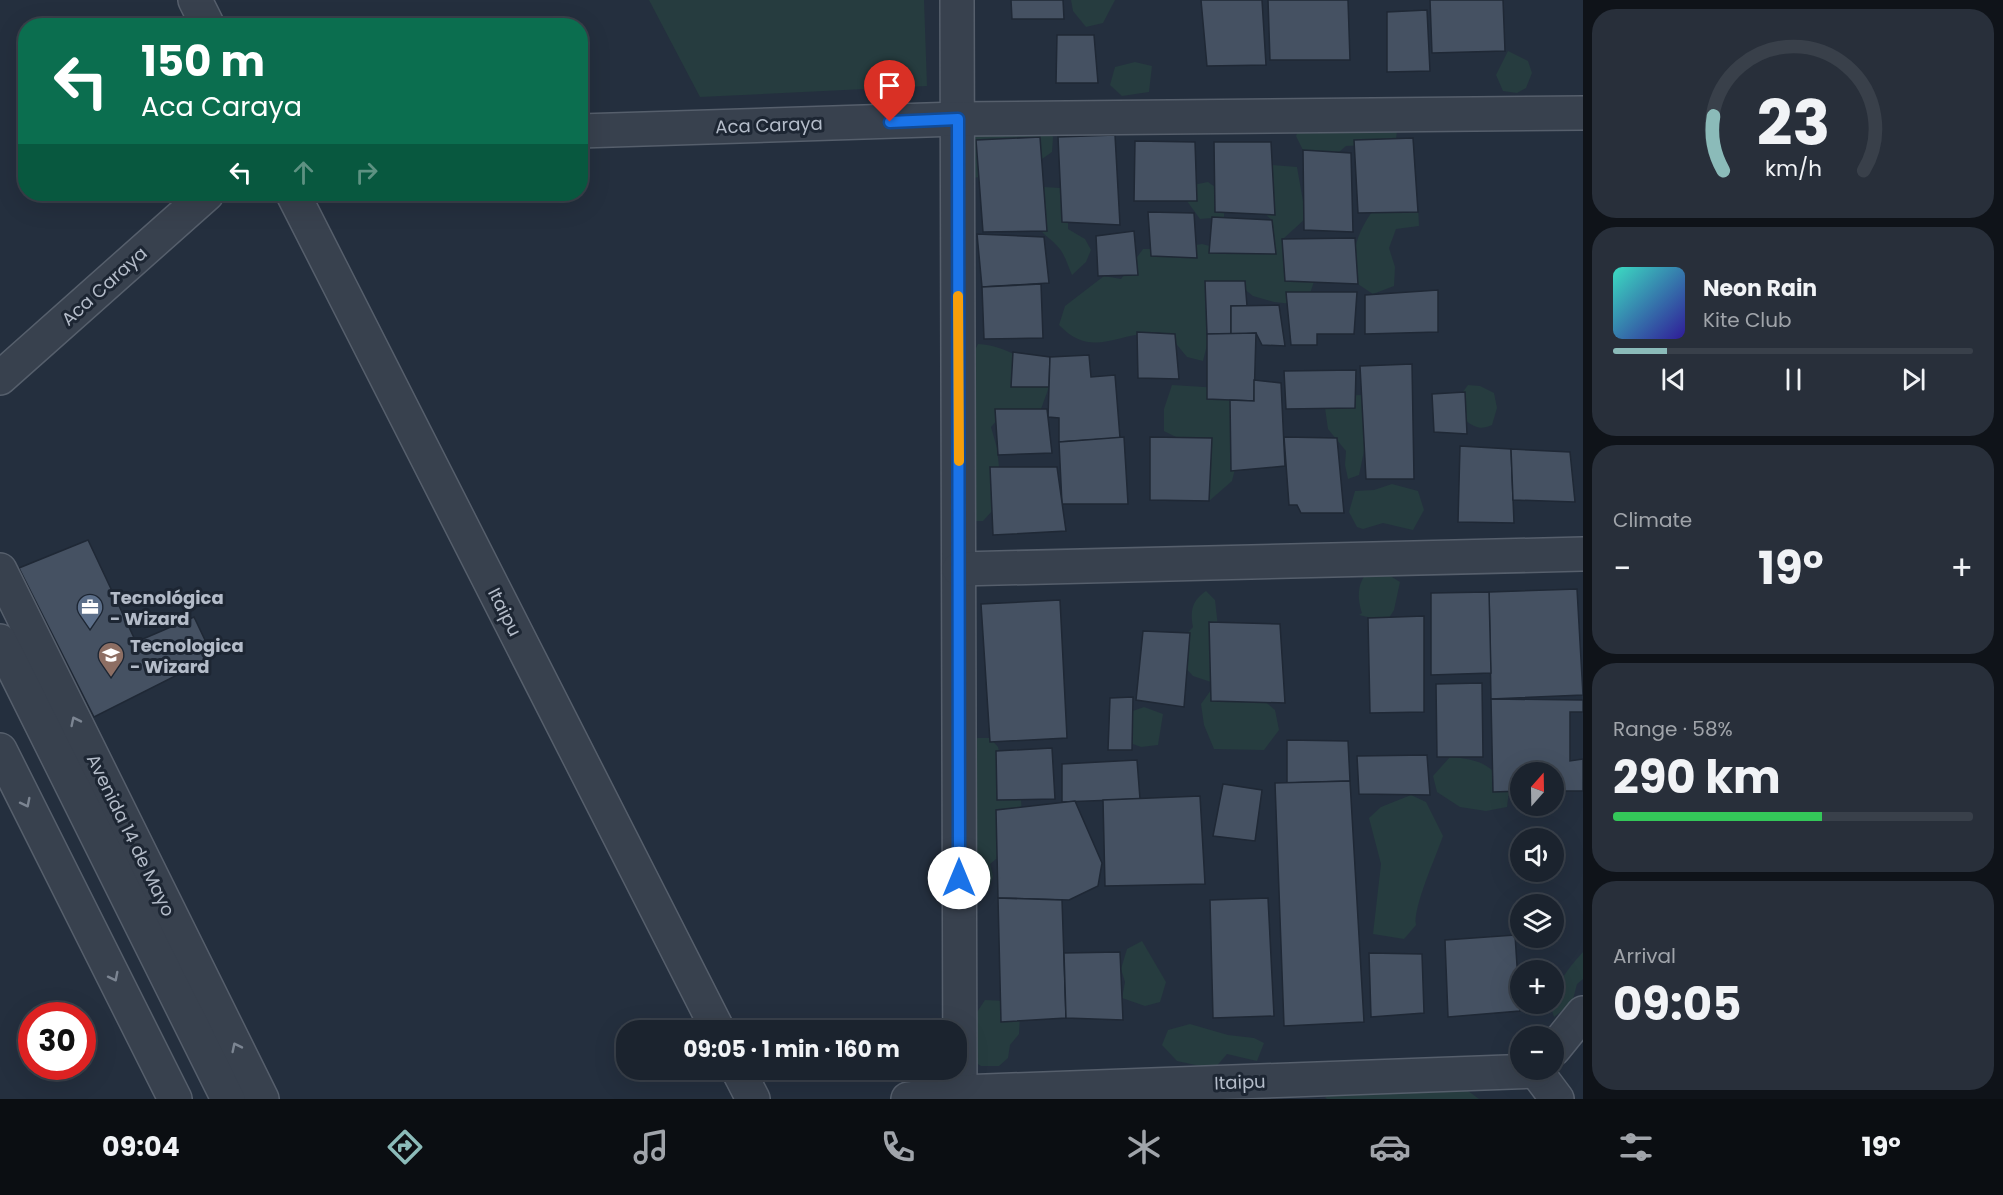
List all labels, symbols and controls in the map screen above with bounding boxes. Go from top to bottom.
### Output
text: 150 m [141,32,265,91]
icon: left [42,42,120,120]
pin [864,60,915,122]
icon: arrive [873,69,906,102]
text: 23 [1756,79,1830,167]
text: Aca Caraya [141,88,302,125]
street label: Aca Caraya [715,111,823,139]
text: km/h [1764,153,1822,184]
icon: left [224,156,257,189]
icon: ahead [287,156,320,189]
icon: right [350,156,383,189]
street label: Aca Caraya [56,241,152,331]
text: Neon Rain [1703,273,1817,304]
text: Kite Club [1703,306,1792,334]
icon: previous [1657,363,1690,396]
icon: pause [1777,363,1810,396]
icon: next [1897,363,1930,396]
text: Climate [1613,506,1692,534]
text: 19° [1758,537,1824,600]
text: − [1613,545,1631,592]
text: + [1950,545,1973,592]
street label: Itaipu [482,583,528,641]
place label: Tecnológica - Wizard [110,585,224,631]
office icon: Tecnológica - Wizard [75,592,105,630]
place label: Tecnologica - Wizard [130,633,244,679]
school or university icon: Tecnologica - Wizard [96,640,126,678]
text: Range · 58% [1613,715,1733,743]
one-way arrow [71,717,82,728]
text: 290 km [1613,746,1781,809]
street label: Avenida 14 de Mayo [81,750,181,920]
north arrow [1510,762,1564,816]
map controls [1510,762,1564,1080]
one-way arrow [19,796,31,807]
button: sound [1510,828,1564,882]
position arrow [927,846,991,910]
button: layers [1510,894,1564,948]
text: Arrival [1613,942,1676,970]
button: + [1510,960,1564,1014]
one-way arrow [107,971,118,981]
text: 09:05 [1613,973,1741,1036]
speed limit sign: 30 [18,1002,96,1080]
button: − [1510,1026,1564,1080]
text: 09:05 · 1 min · 160 m [683,1034,900,1065]
one-way arrow [232,1042,244,1053]
street label: Itaipu [1214,1069,1266,1095]
icon: directions [384,1126,426,1168]
icon: music [630,1126,672,1168]
icon: phone [877,1126,919,1168]
icon: climate [1123,1126,1165,1168]
icon: car [1369,1126,1411,1168]
icon: filters [1615,1126,1657,1168]
text: 09:04 [102,1128,180,1165]
text: 19° [1862,1128,1901,1165]

